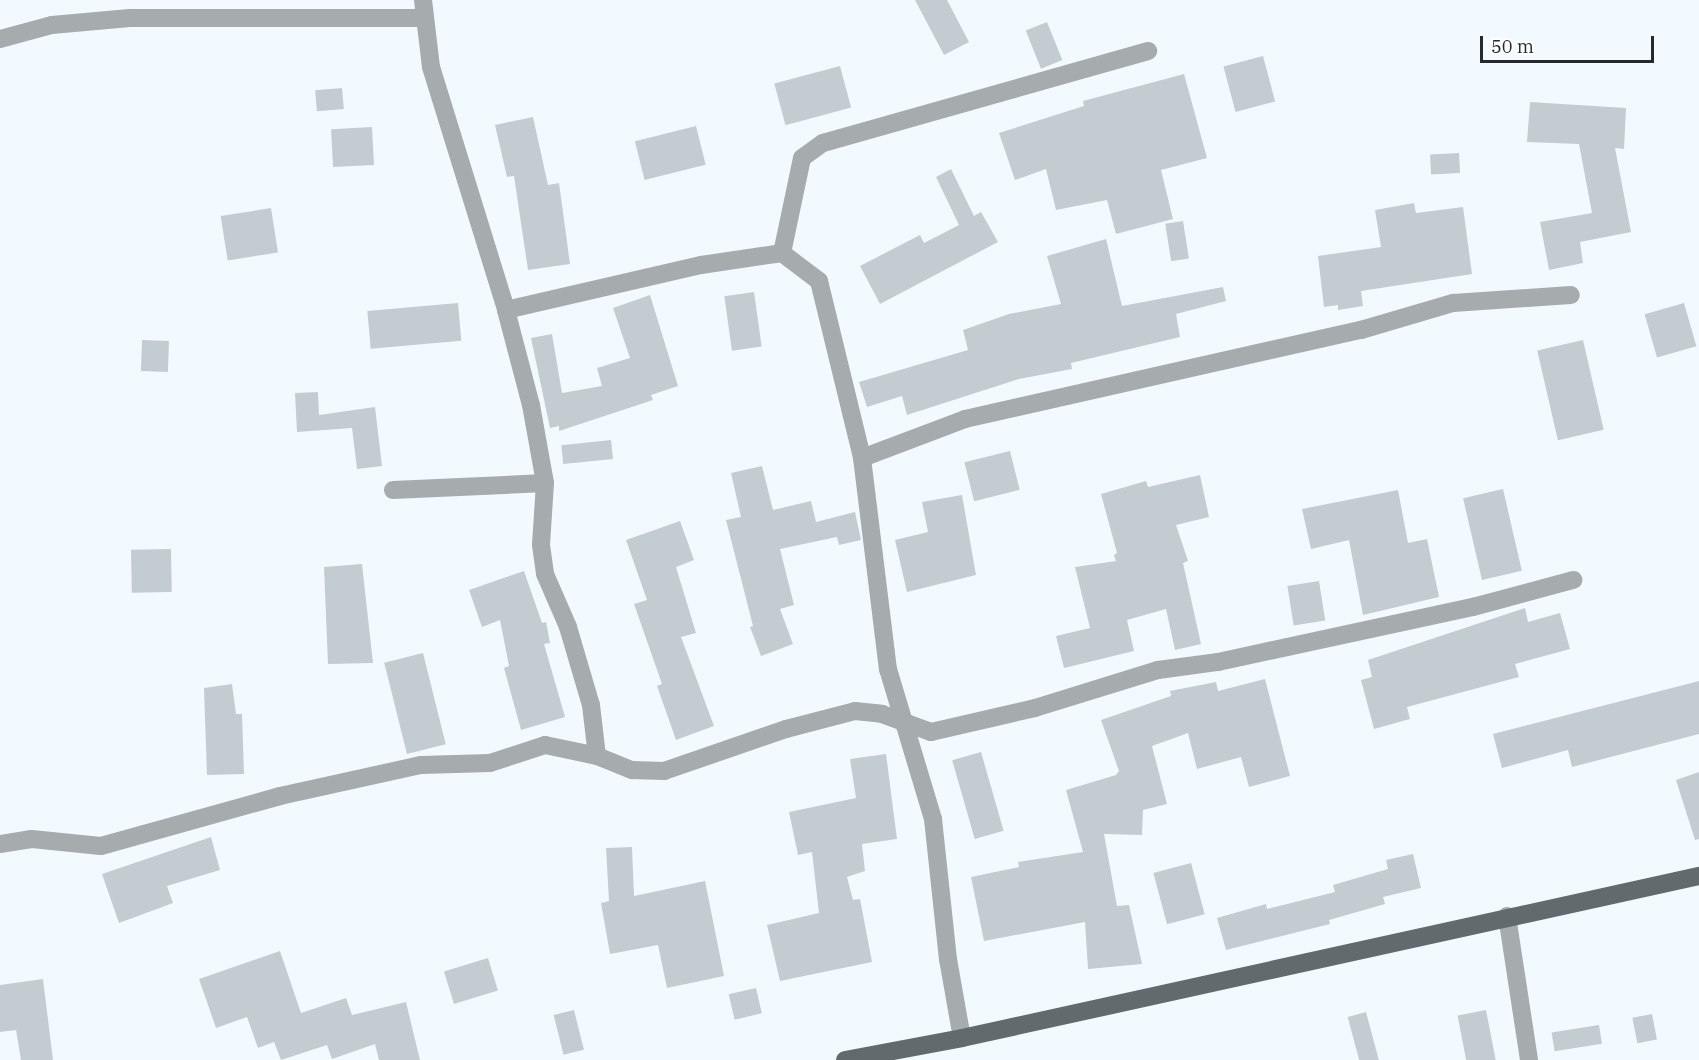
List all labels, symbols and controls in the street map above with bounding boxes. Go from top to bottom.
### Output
scale bar [1483,24,1657,62]
text: 50 m [1491,35,1534,58]

